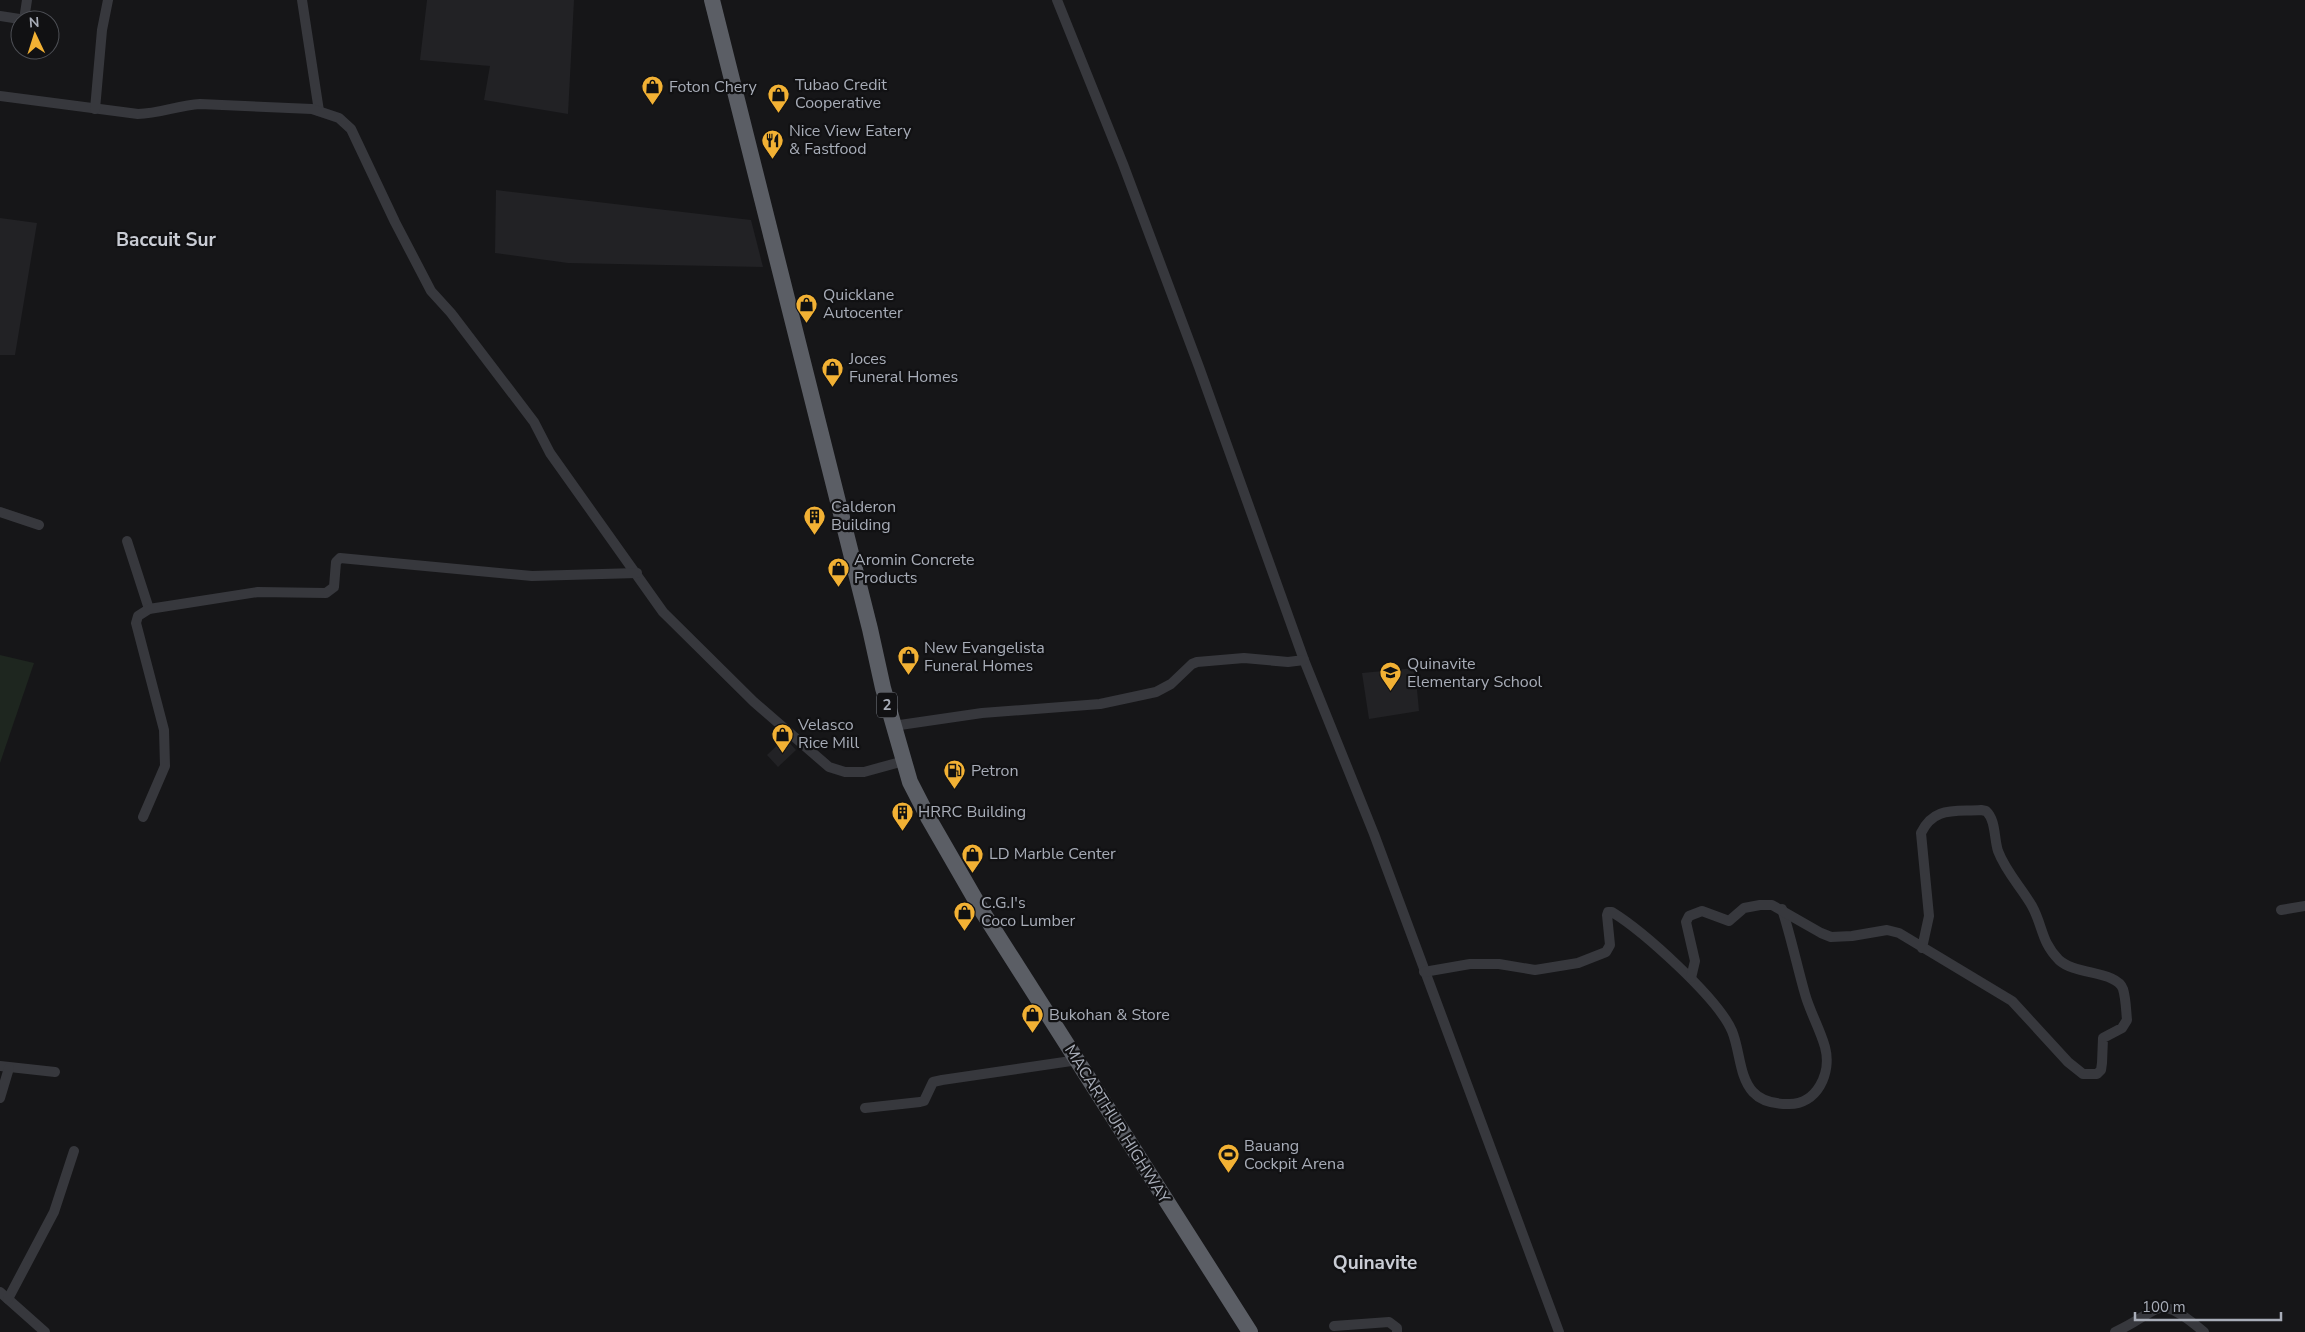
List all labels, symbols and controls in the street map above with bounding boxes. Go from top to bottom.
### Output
north arrow [10,10,60,60]
text: N [28,13,40,32]
place label: Tubao Credit Cooperative [795,74,887,114]
shop icon: Foton Chery [641,75,665,106]
place label: Foton Chery [669,76,757,98]
shop icon: Tubao Credit Cooperative [767,82,791,113]
place label: Nice View Eatery & Fastfood [789,120,912,160]
restaurant icon: Nice View Eatery & Fastfood [761,128,785,159]
district label: Baccuit Sur [116,227,217,253]
place label: Quicklane Autocenter [823,284,903,324]
shop icon: Quicklane Autocenter [795,292,819,323]
place label: Joces Funeral Homes [848,348,958,388]
shop icon: Joces Funeral Homes [821,356,845,387]
place label: Calderon Building [831,496,896,536]
building icon: Calderon Building [803,504,827,535]
place label: Aromin Concrete Products [854,549,975,589]
shop icon: Aromin Concrete Products [826,557,850,588]
place label: New Evangelista Funeral Homes [924,637,1045,677]
shop icon: New Evangelista Funeral Homes [896,645,920,676]
place label: Quinavite Elementary School [1407,653,1543,693]
school or university icon: Quinavite Elementary School [1379,661,1403,692]
road number: 2 [877,692,897,718]
place label: Velasco Rice Mill [797,714,859,754]
shop icon: Velasco Rice Mill [770,722,794,753]
fuel station icon: Petron [943,759,967,790]
place label: Petron [971,760,1019,782]
building icon: HRRC Building [890,800,914,831]
place label: HRRC Building [918,801,1026,823]
shop icon: LD Marble Center [961,842,985,873]
place label: LD Marble Center [989,843,1116,865]
place label: C.G.I's Coco Lumber [981,892,1075,932]
shop icon: C.G.I's Coco Lumber [953,900,977,931]
shop icon: Bukohan & Store [1021,1003,1045,1034]
place label: Bukohan & Store [1049,1004,1170,1026]
street label: MACARTHUR HIGHWAY [1059,1041,1175,1208]
place label: Bauang Cockpit Arena [1244,1135,1345,1175]
sports icon: Bauang Cockpit Arena [1216,1143,1240,1174]
district label: Quinavite [1333,1250,1417,1276]
scale bar [2135,1290,2281,1322]
text: 100 m [2142,1297,2186,1317]

